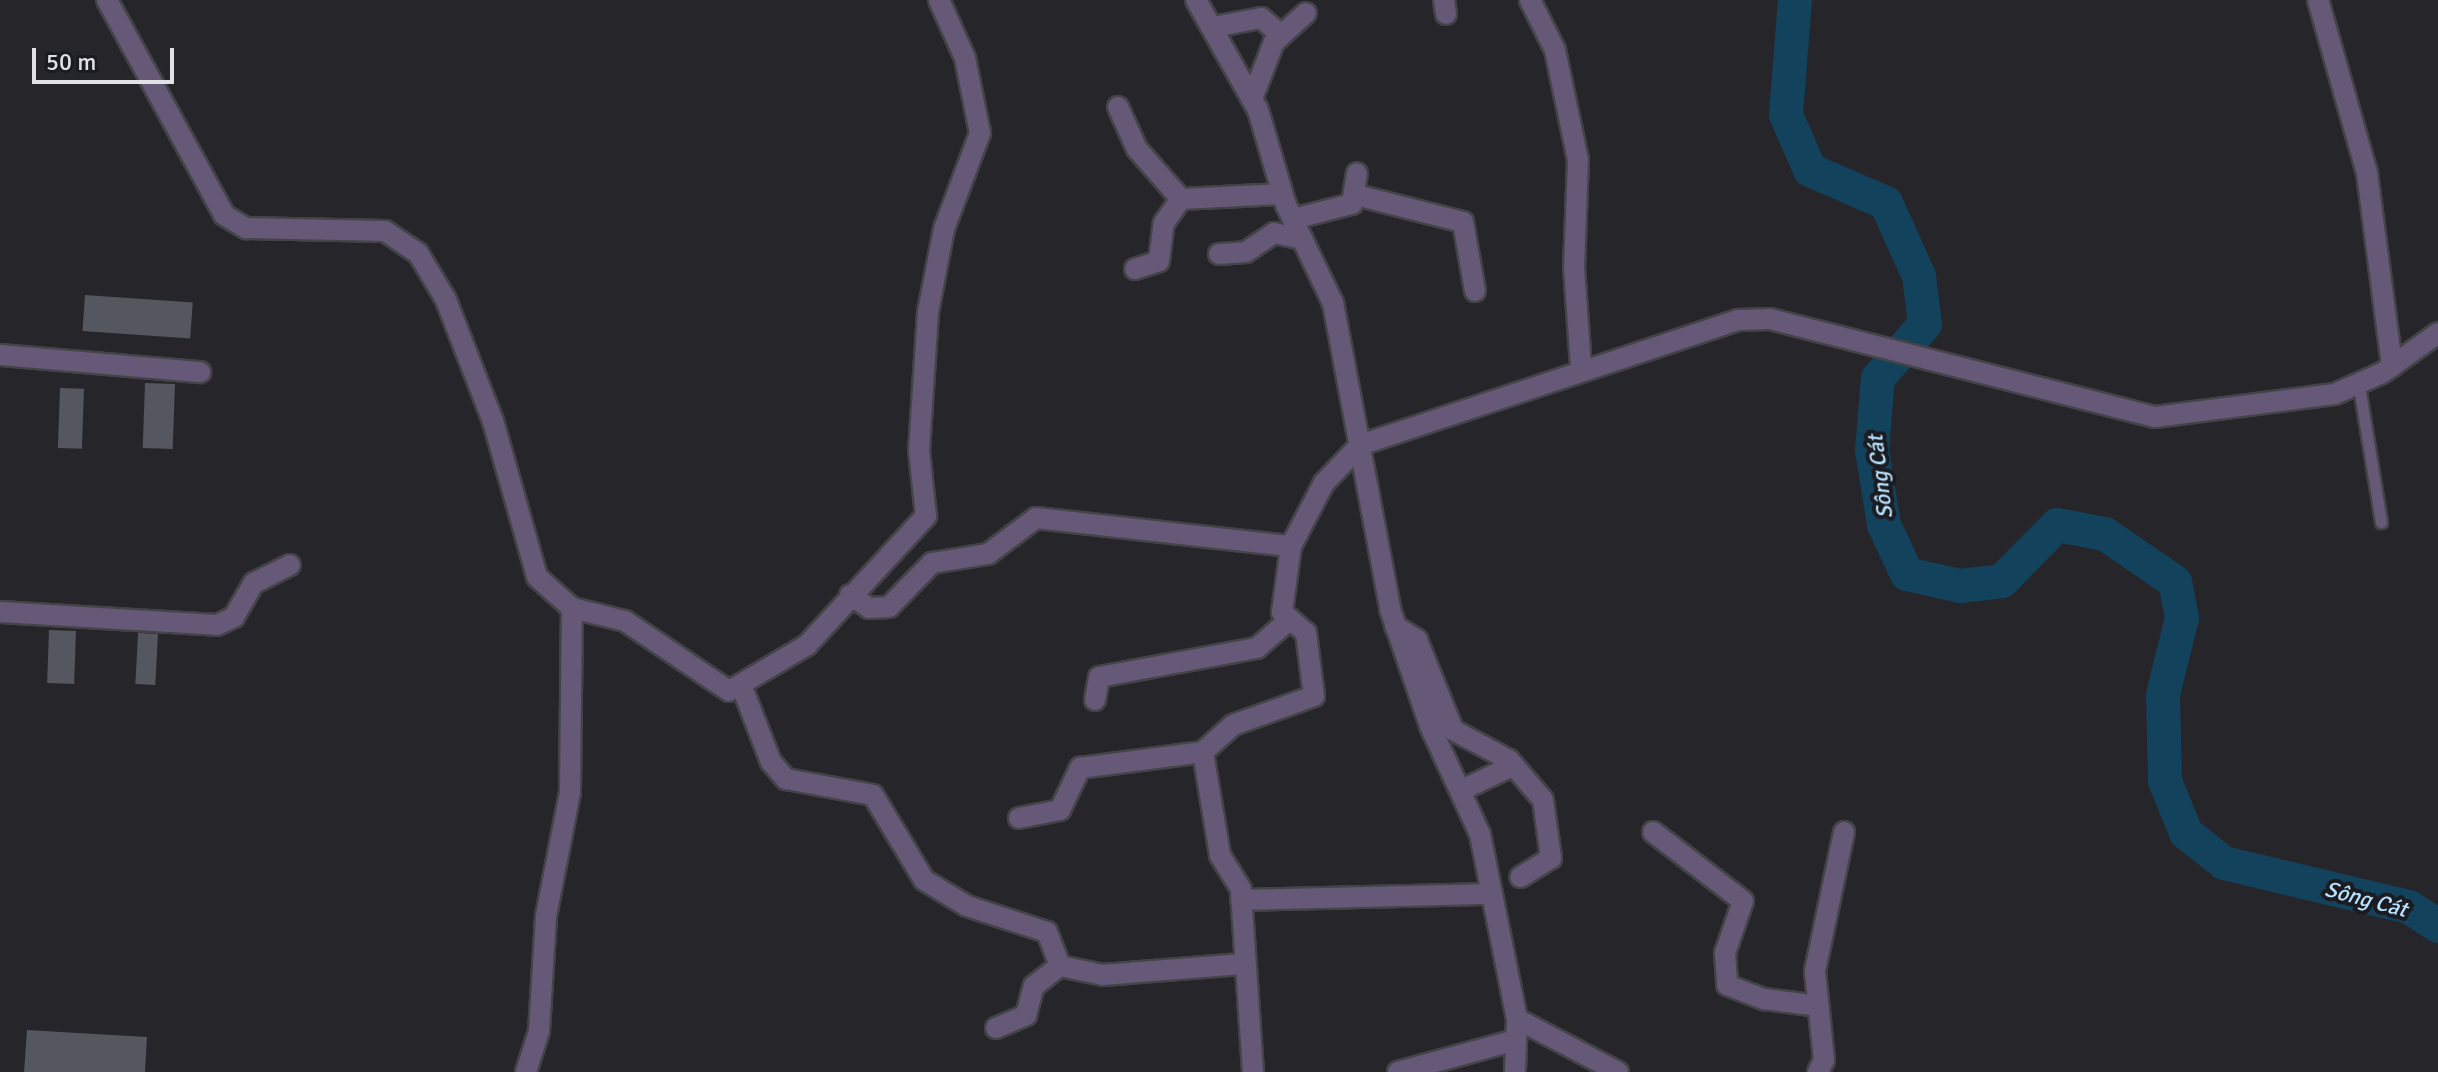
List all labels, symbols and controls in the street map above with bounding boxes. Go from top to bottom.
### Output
scale bar [36,32,178,82]
text: 50 m [46,47,96,77]
water label: Sông Cát [1862,434,1898,520]
water label: Sông Cát [2322,875,2410,923]

